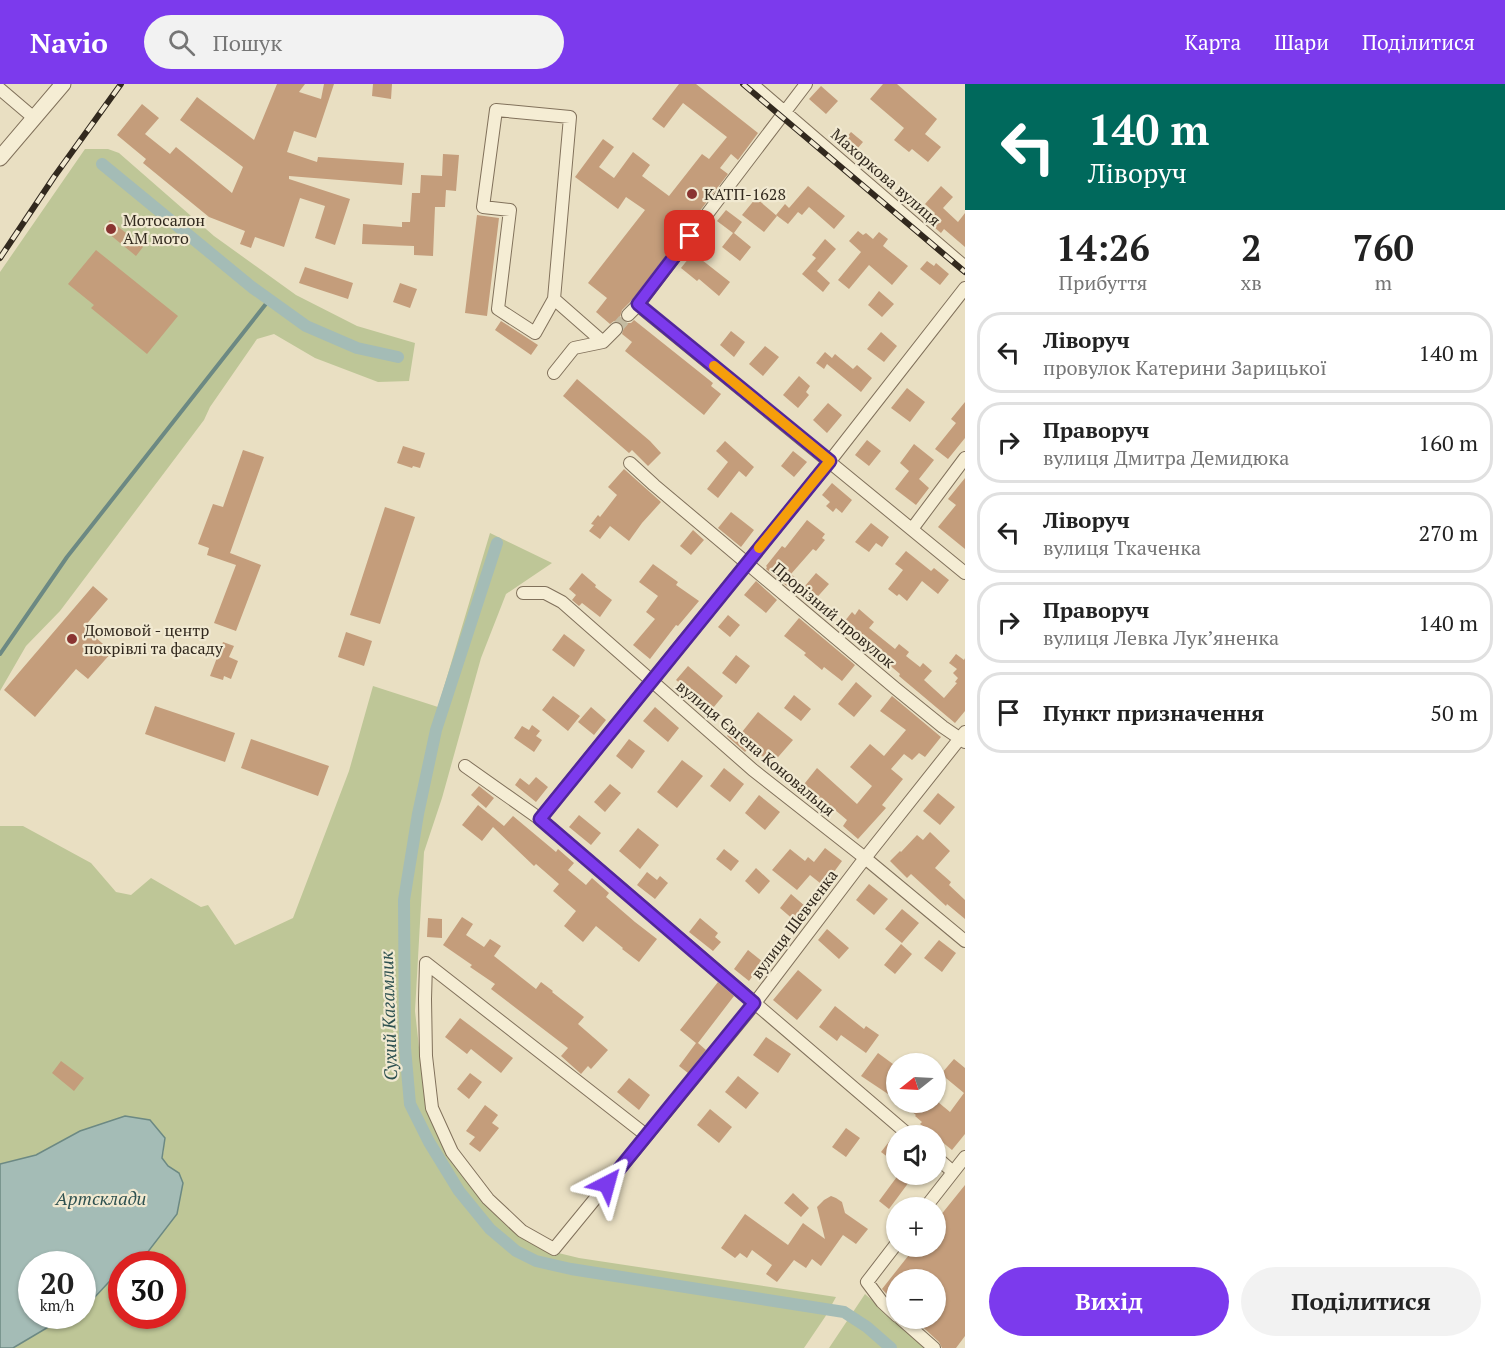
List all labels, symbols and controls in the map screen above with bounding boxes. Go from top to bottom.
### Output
search box [144,15,564,69]
text: Navio [30,24,108,61]
icon: search [165,26,198,59]
text: Пошук [213,28,282,57]
text: Карта [1184,28,1241,56]
text: Шари [1274,28,1329,56]
text: Поділитися [1362,28,1475,56]
text: 140 m [1088,101,1209,157]
icon: left [989,108,1067,186]
street label: Махоркова вулиця [826,123,946,231]
text: Ліворуч [1088,155,1187,191]
place label: КАТП-1628 [704,183,786,205]
marker: КАТП-1628 [685,187,699,201]
place label: Мотосалон АМ мото [123,209,205,249]
pin [664,210,715,261]
icon: arrive [673,219,706,252]
marker: Мотосалон АМ мото [104,222,118,236]
text: 14:26 [1056,224,1150,271]
text: 2 [1241,224,1261,271]
text: 760 [1353,224,1414,271]
text: Прибуття [1059,269,1147,296]
text: хв [1241,269,1262,296]
text: m [1375,269,1392,296]
text: Ліворуч [1043,325,1130,354]
icon: left [992,336,1025,369]
text: 140 m [1418,338,1478,367]
text: провулок Катерини Зарицької [1043,354,1327,381]
text: Праворуч [1043,415,1149,444]
icon: right [992,426,1025,459]
text: 160 m [1418,428,1478,457]
text: вулиця Дмитра Демидюка [1043,444,1289,471]
text: Ліворуч [1043,505,1130,534]
icon: left [992,516,1025,549]
text: 270 m [1418,518,1478,547]
text: вулиця Ткаченка [1043,534,1201,561]
street label: Прорізний провулок [768,557,900,673]
text: Праворуч [1043,595,1149,624]
icon: right [992,606,1025,639]
text: 140 m [1418,608,1478,637]
place label: Домовой - центр покрівлі та фасаду [84,619,224,659]
text: вулиця Левка Лукʼяненка [1043,624,1279,651]
marker: Домовой - центр покрівлі та фасаду [65,632,79,646]
street label: вулиця Євгена Коновальця [672,675,840,821]
icon: arrive [992,696,1025,729]
text: Пункт призначення [1043,698,1264,727]
text: 50 m [1430,698,1478,727]
street label: вулиця Шевченка [746,865,842,983]
water label: Сухий Кагамлик [374,951,402,1081]
north arrow [886,1053,946,1113]
map controls [886,1053,946,1329]
button: sound [886,1125,946,1185]
position arrow [575,1152,639,1216]
water label: Артсклади [55,1186,146,1210]
button: + [886,1197,946,1257]
speed limit sign: 30 [108,1251,186,1329]
text: 20 [40,1263,74,1303]
button: Вихід [989,1267,1229,1336]
button: Поділитися [1241,1267,1481,1336]
button: − [886,1269,946,1329]
text: km/h [40,1295,74,1315]

